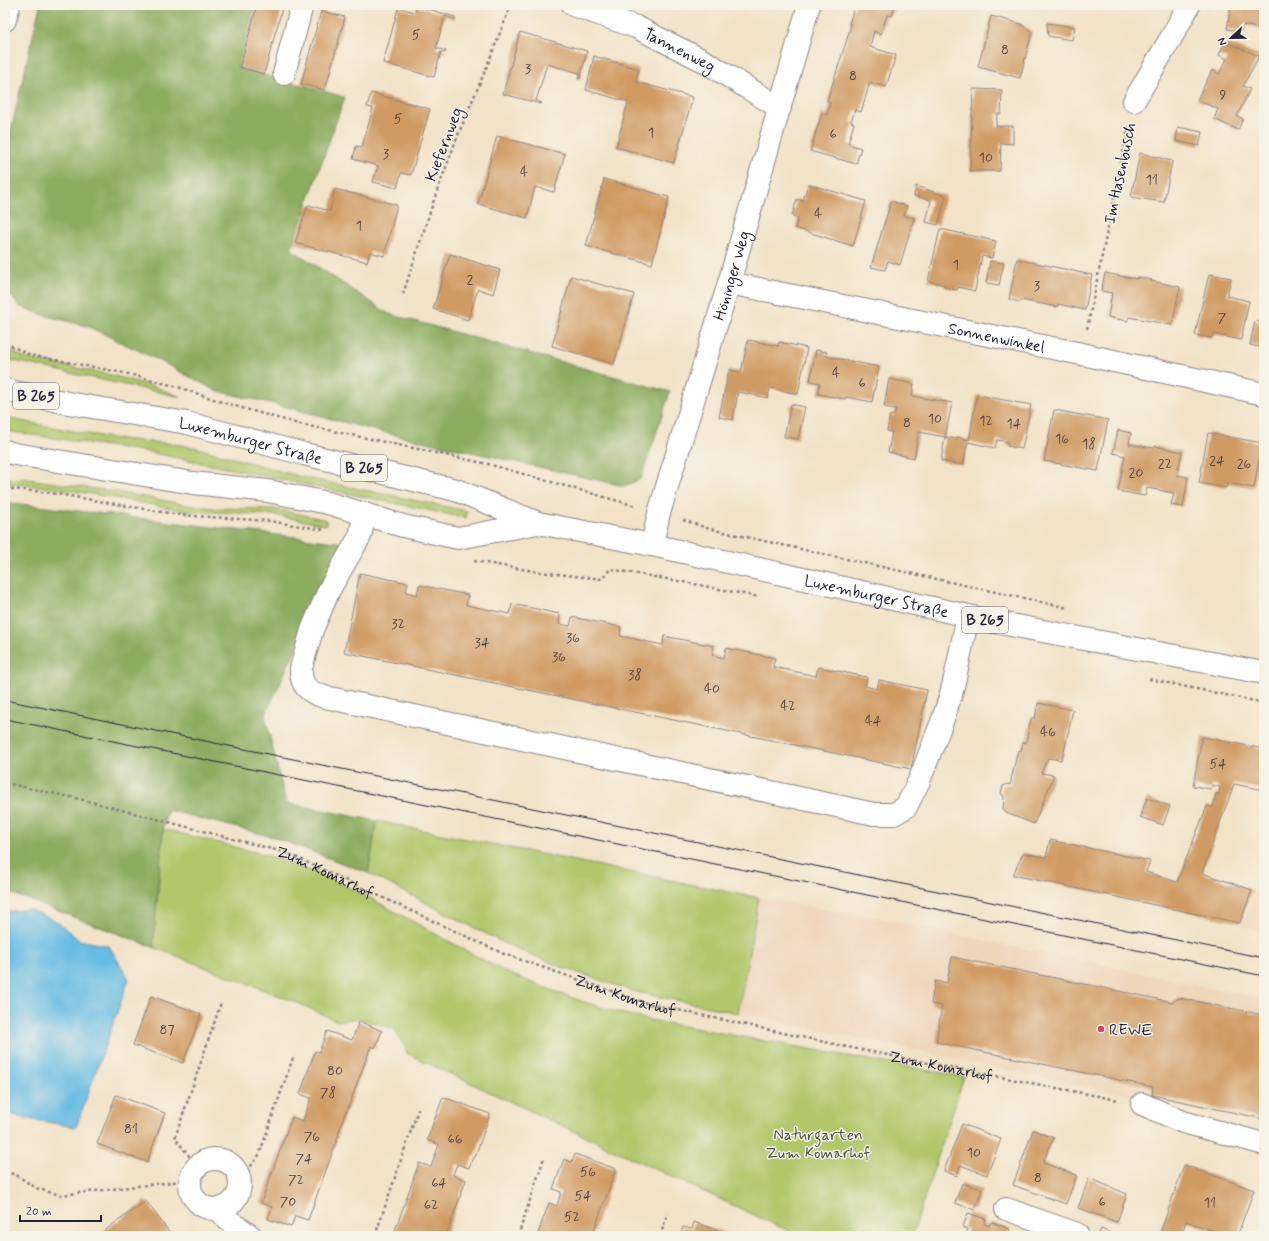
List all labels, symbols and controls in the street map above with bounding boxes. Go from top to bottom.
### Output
north arrow [1211,18,1251,58]
street label: Tannenweg [640,24,719,78]
house number: 5 [412,26,420,44]
text: N [1215,35,1231,47]
house number: 8 [1001,41,1009,59]
house number: 3 [525,60,531,78]
house number: 8 [849,67,857,85]
house number: 9 [1220,86,1227,104]
street label: Kiefernweg [421,104,469,185]
house number: 5 [394,110,402,128]
street label: Im Hasenbusch [1100,121,1141,226]
house number: 1 [648,124,654,142]
house number: 6 [829,125,837,143]
house number: 3 [383,145,389,163]
house number: 10 [979,149,993,167]
house number: 4 [520,163,528,181]
house number: 11 [1146,171,1158,189]
house number: 4 [814,205,822,223]
house number: 1 [356,217,362,235]
street label: Höninger Weg [709,229,756,323]
house number: 1 [953,256,959,274]
house number: 2 [467,271,474,289]
house number: 3 [1034,277,1040,295]
house number: 7 [1218,309,1227,327]
street label: Sonnenwinkel [946,318,1047,358]
house number: 4 [832,364,840,382]
house number: 6 [858,374,866,392]
road number: B 265 [13,383,59,409]
house number: 10 [928,410,942,428]
house number: 12 [979,412,993,430]
street label: Luxemburger Straße [177,413,324,470]
house number: 8 [903,414,911,432]
house number: 14 [1007,415,1022,433]
house number: 16 [1055,430,1069,448]
house number: 18 [1082,435,1096,453]
house number: 24 [1209,452,1225,470]
road number: B 265 [341,455,387,481]
house number: 22 [1158,455,1172,473]
house number: 26 [1237,455,1252,473]
house number: 20 [1129,464,1143,482]
street label: Luxemburger Straße [802,571,951,623]
road number: B 265 [962,607,1008,633]
house number: 32 [391,615,405,633]
house number: 36 [566,629,580,647]
house number: 34 [475,634,490,652]
house number: 36 [552,648,566,666]
house number: 38 [628,666,642,684]
house number: 40 [704,680,720,698]
house number: 42 [780,697,796,715]
house number: 44 [865,712,882,730]
house number: 46 [1040,723,1056,741]
house number: 54 [1210,755,1227,773]
street label: Zum Komarhof [274,842,377,904]
street label: Zum Komarhof [572,970,678,1021]
place label: REWE [1109,1020,1152,1041]
house number: 87 [160,1021,174,1039]
marker: REWE [1096,1024,1106,1034]
street label: Zum Komarhof [888,1047,995,1087]
house number: 80 [327,1062,343,1080]
house number: 78 [320,1084,336,1102]
house number: 81 [124,1120,138,1138]
park label: Naturgarten Zum Komarhof [766,1125,870,1164]
house number: 76 [304,1128,320,1146]
house number: 66 [448,1130,463,1148]
house number: 10 [967,1144,981,1162]
house number: 74 [296,1150,313,1168]
house number: 56 [580,1163,596,1181]
house number: 8 [1034,1169,1042,1187]
house number: 72 [288,1171,304,1189]
house number: 64 [431,1174,447,1192]
house number: 54 [575,1187,592,1205]
house number: 70 [280,1193,296,1211]
house number: 6 [1098,1193,1106,1211]
house number: 11 [1204,1194,1216,1212]
house number: 62 [424,1196,438,1214]
scale bar [20,1197,101,1223]
text: 20 m [26,1204,52,1220]
house number: 52 [564,1208,580,1226]

